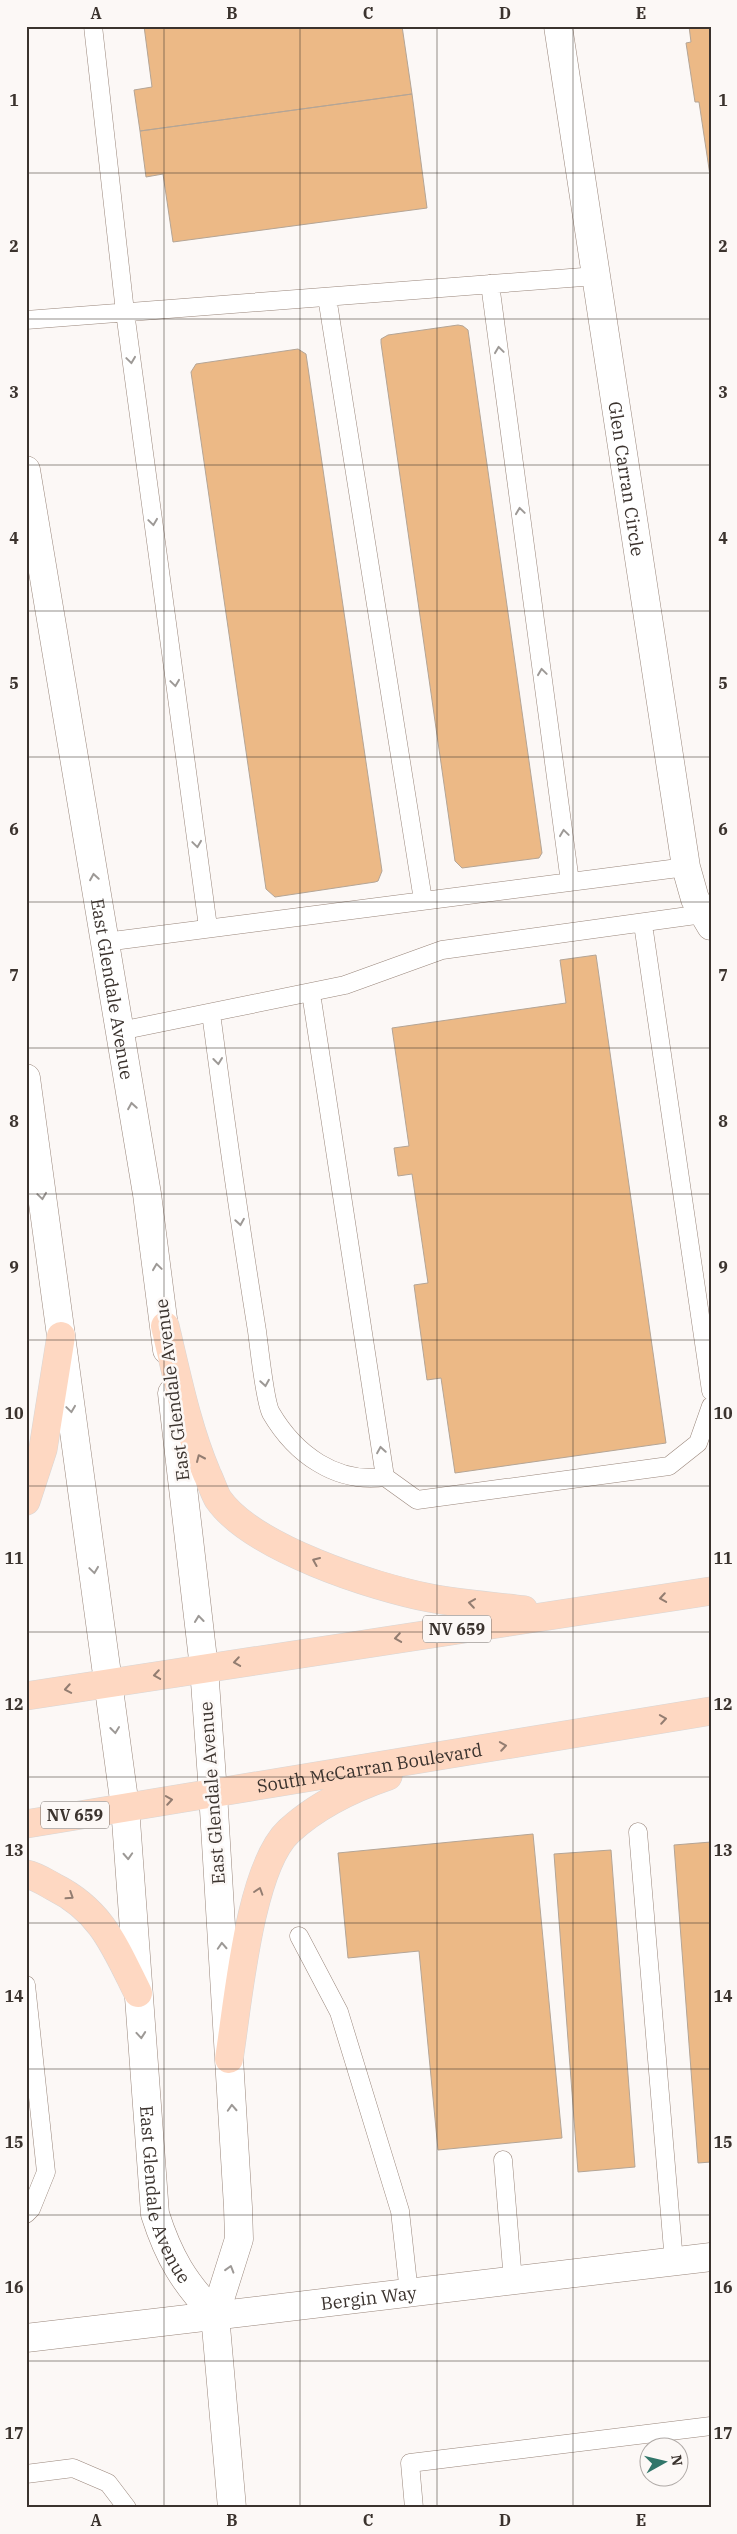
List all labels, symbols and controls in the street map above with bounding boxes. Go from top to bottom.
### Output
text: A [90,3,102,23]
text: B [226,3,238,23]
text: C [363,3,373,23]
text: D [499,3,511,23]
text: E [636,3,646,23]
text: 1 [9,90,19,110]
text: 1 [718,90,728,110]
text: 2 [9,236,19,256]
text: 2 [718,236,728,256]
one-way arrow [494,346,504,355]
one-way arrow [126,356,136,365]
text: 3 [9,382,19,402]
text: 3 [718,382,728,402]
street label: Glen Carran Circle [604,400,650,558]
one-way arrow [515,507,526,515]
one-way arrow [147,518,158,526]
text: 4 [9,528,19,548]
text: 4 [718,528,728,548]
one-way arrow [537,668,548,676]
text: 5 [9,673,19,693]
text: 5 [718,673,728,693]
one-way arrow [169,679,180,687]
text: 6 [9,819,19,839]
text: 6 [718,819,728,839]
one-way arrow [559,829,570,837]
one-way arrow [191,840,202,848]
one-way arrow [89,872,100,880]
street label: East Glendale Avenue [86,896,139,1081]
text: 7 [9,965,19,985]
text: 7 [718,965,728,985]
one-way arrow [212,1057,222,1065]
one-way arrow [128,1102,138,1110]
text: 8 [9,1111,19,1131]
text: 8 [718,1111,728,1131]
one-way arrow [36,1192,47,1200]
one-way arrow [234,1218,245,1226]
text: 9 [9,1257,19,1277]
text: 9 [718,1257,728,1277]
one-way arrow [152,1262,162,1271]
street label: East Glendale Avenue [149,1298,195,1482]
one-way arrow [259,1379,270,1387]
text: 10 [4,1403,24,1423]
text: 10 [713,1403,733,1423]
one-way arrow [66,1405,76,1413]
one-way arrow [376,1446,386,1455]
one-way arrow [196,1454,207,1463]
text: 11 [4,1548,24,1568]
text: 11 [713,1548,733,1568]
one-way arrow [312,1557,321,1568]
one-way arrow [88,1566,98,1574]
one-way arrow [658,1593,667,1603]
one-way arrow [468,1599,477,1609]
one-way arrow [194,1615,205,1623]
road number: NV 659 [423,1616,491,1642]
one-way arrow [394,1633,402,1643]
one-way arrow [233,1657,242,1667]
one-way arrow [152,1669,161,1679]
one-way arrow [63,1683,72,1693]
text: 12 [4,1694,24,1714]
text: 12 [713,1694,733,1714]
street label: East Glendale Avenue [194,1701,230,1885]
one-way arrow [659,1715,668,1725]
one-way arrow [109,1727,120,1735]
street label: South McCarran Boulevard [255,1737,484,1797]
one-way arrow [499,1741,507,1751]
one-way arrow [164,1795,173,1805]
road number: NV 659 [41,1802,109,1828]
text: 13 [4,1840,24,1860]
text: 13 [713,1840,733,1860]
one-way arrow [122,1852,133,1860]
one-way arrow [253,1887,263,1895]
one-way arrow [64,1889,73,1899]
one-way arrow [217,1941,228,1949]
text: 14 [4,1986,24,2006]
text: 14 [713,1986,733,2006]
one-way arrow [135,2031,146,2039]
one-way arrow [227,2104,238,2112]
street label: East Glendale Avenue [136,2105,196,2288]
text: 15 [4,2132,24,2152]
text: 15 [713,2132,733,2152]
one-way arrow [224,2265,234,2273]
text: 16 [4,2277,24,2297]
text: 16 [713,2277,733,2297]
street label: Bergin Way [319,2280,418,2315]
text: 17 [4,2423,24,2443]
text: 17 [713,2423,733,2443]
north arrow [640,2436,690,2486]
text: N [667,2453,687,2467]
text: A [90,2510,102,2530]
text: B [226,2510,238,2530]
text: C [363,2510,373,2530]
text: D [499,2510,511,2530]
text: E [636,2510,646,2530]

